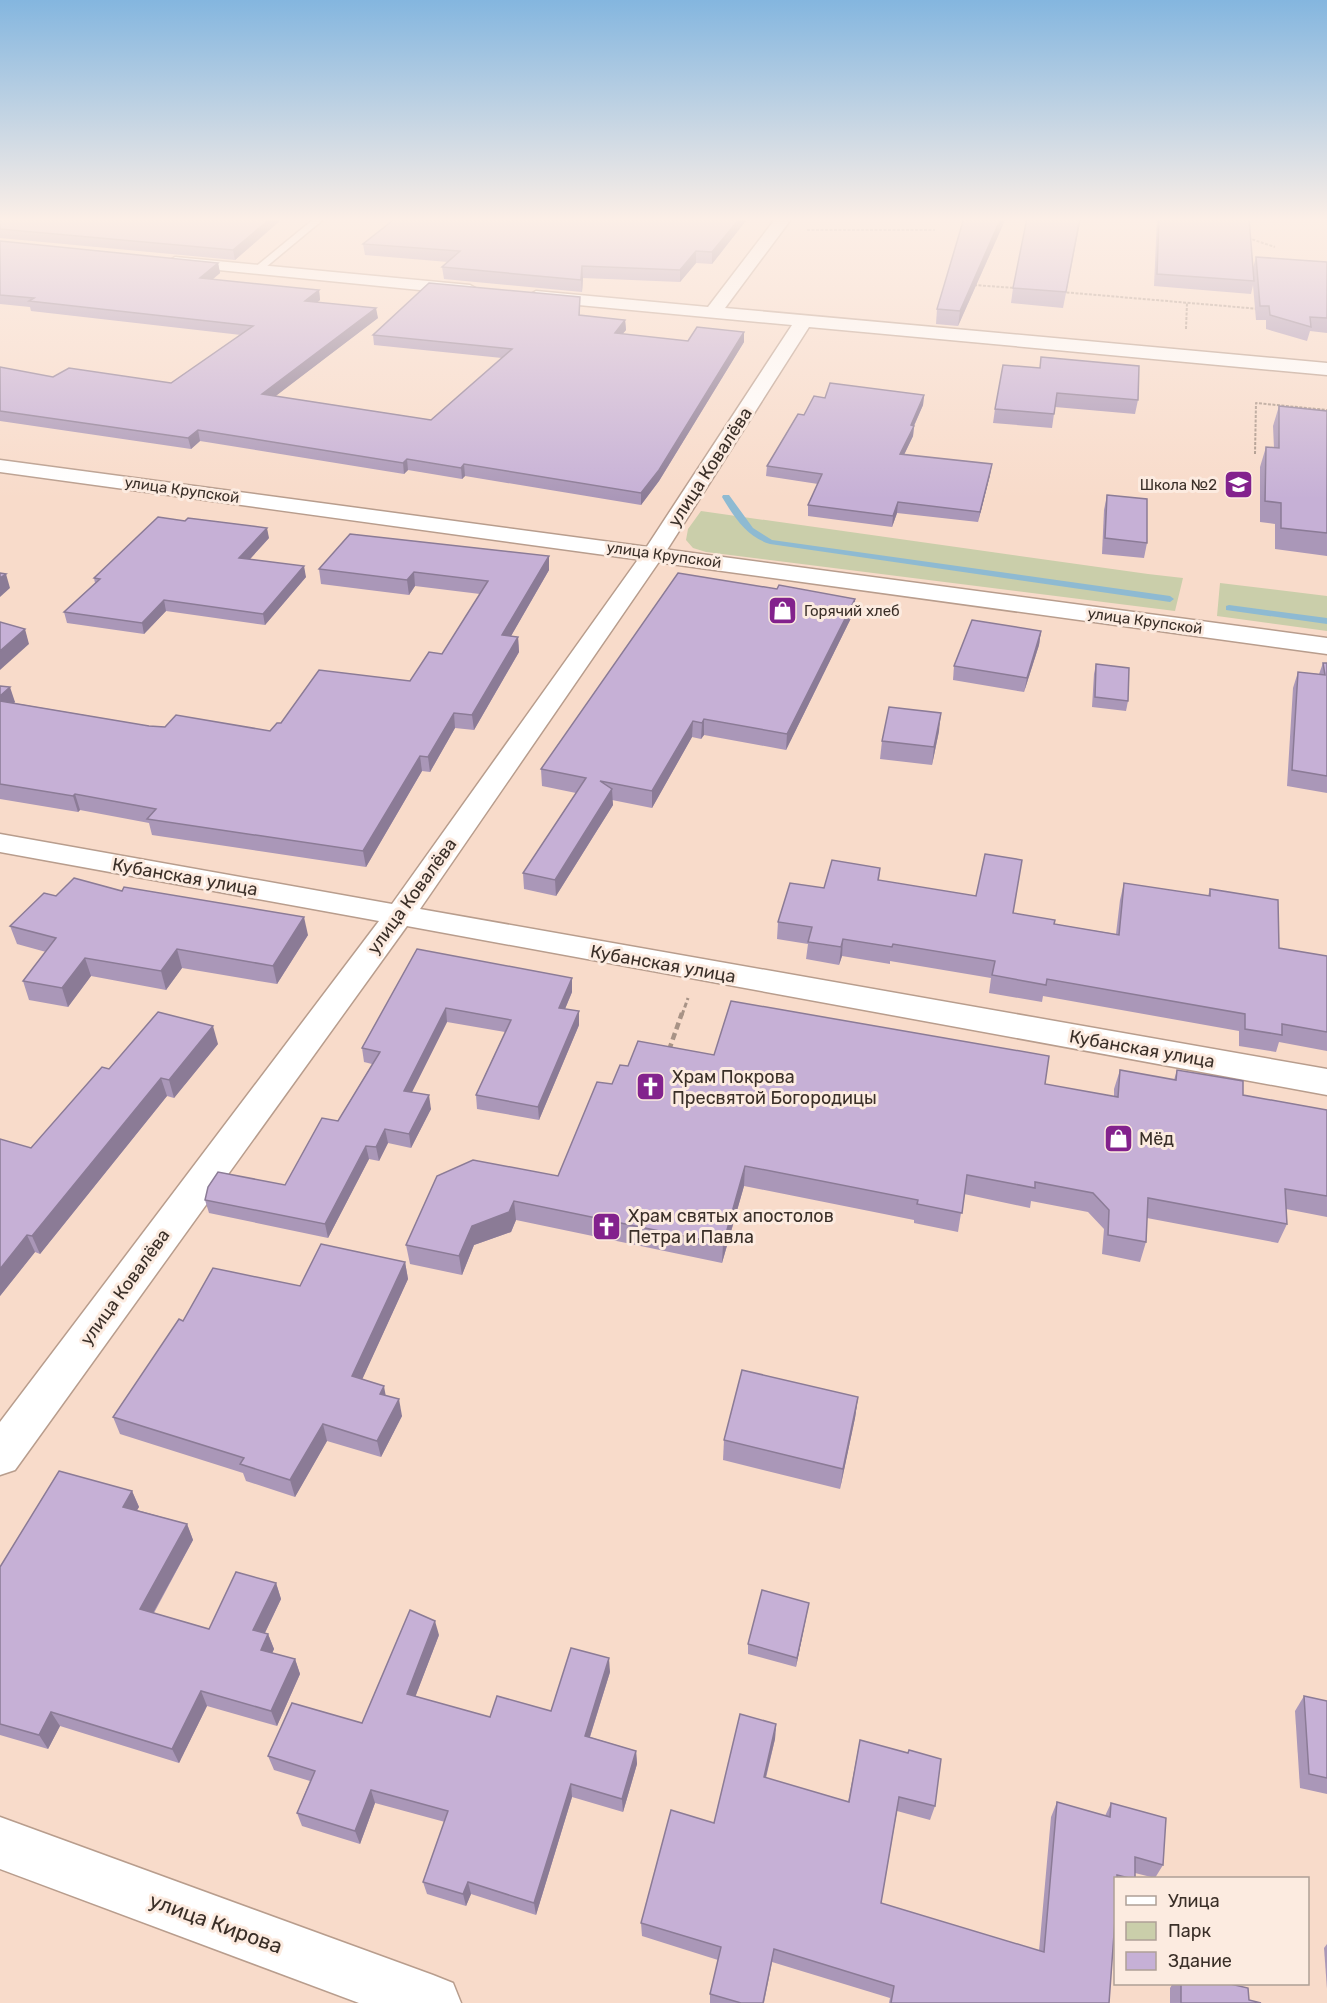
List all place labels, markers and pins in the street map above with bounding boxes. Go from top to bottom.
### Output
school or university icon: Школа №2 [1222,469,1254,501]
place label: Школа №2 [1140,476,1217,494]
shop icon: Горячий хлеб [767,595,799,627]
place label: Горячий хлеб [804,602,900,620]
place label: Храм Покрова Пресвятой Богородицы [672,1066,877,1109]
church icon: Храм Покрова Пресвятой Богородицы [635,1071,667,1103]
shop icon: Мёд [1102,1123,1134,1155]
place label: Мёд [1139,1128,1174,1150]
place label: Храм святых апостолов Петра и Павла [628,1205,834,1248]
church icon: Храм святых апостолов Петра и Павла [591,1210,623,1242]

